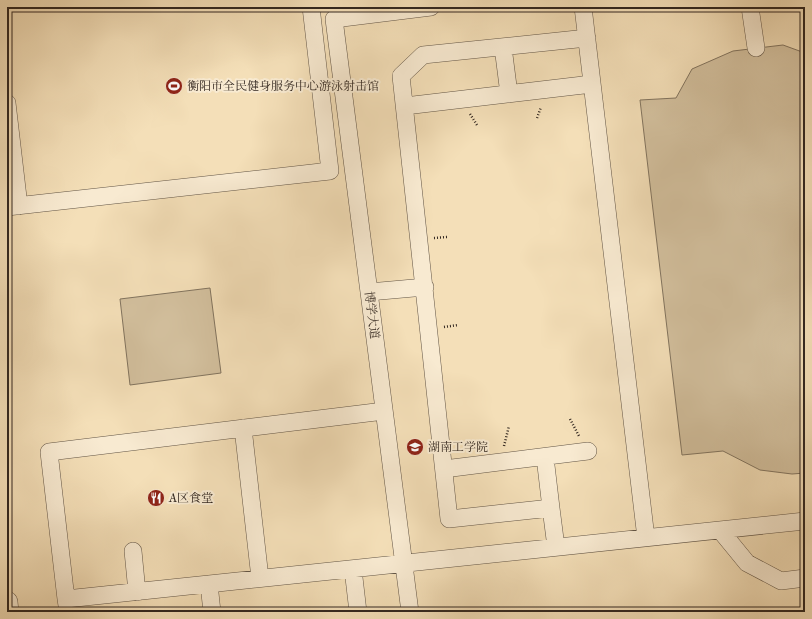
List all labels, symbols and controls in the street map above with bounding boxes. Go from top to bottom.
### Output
sports icon: 衡阳市全民健身服务中心游泳射击馆 [164,76,184,96]
place label: 衡阳市全民健身服务中心游泳射击馆 [187,79,379,93]
street label: 博学大道 [362,290,382,340]
school or university icon: 湖南工学院 [405,437,425,457]
place label: 湖南工学院 [428,440,488,454]
restaurant icon: A区食堂 [146,488,166,508]
place label: A区食堂 [168,491,213,505]

